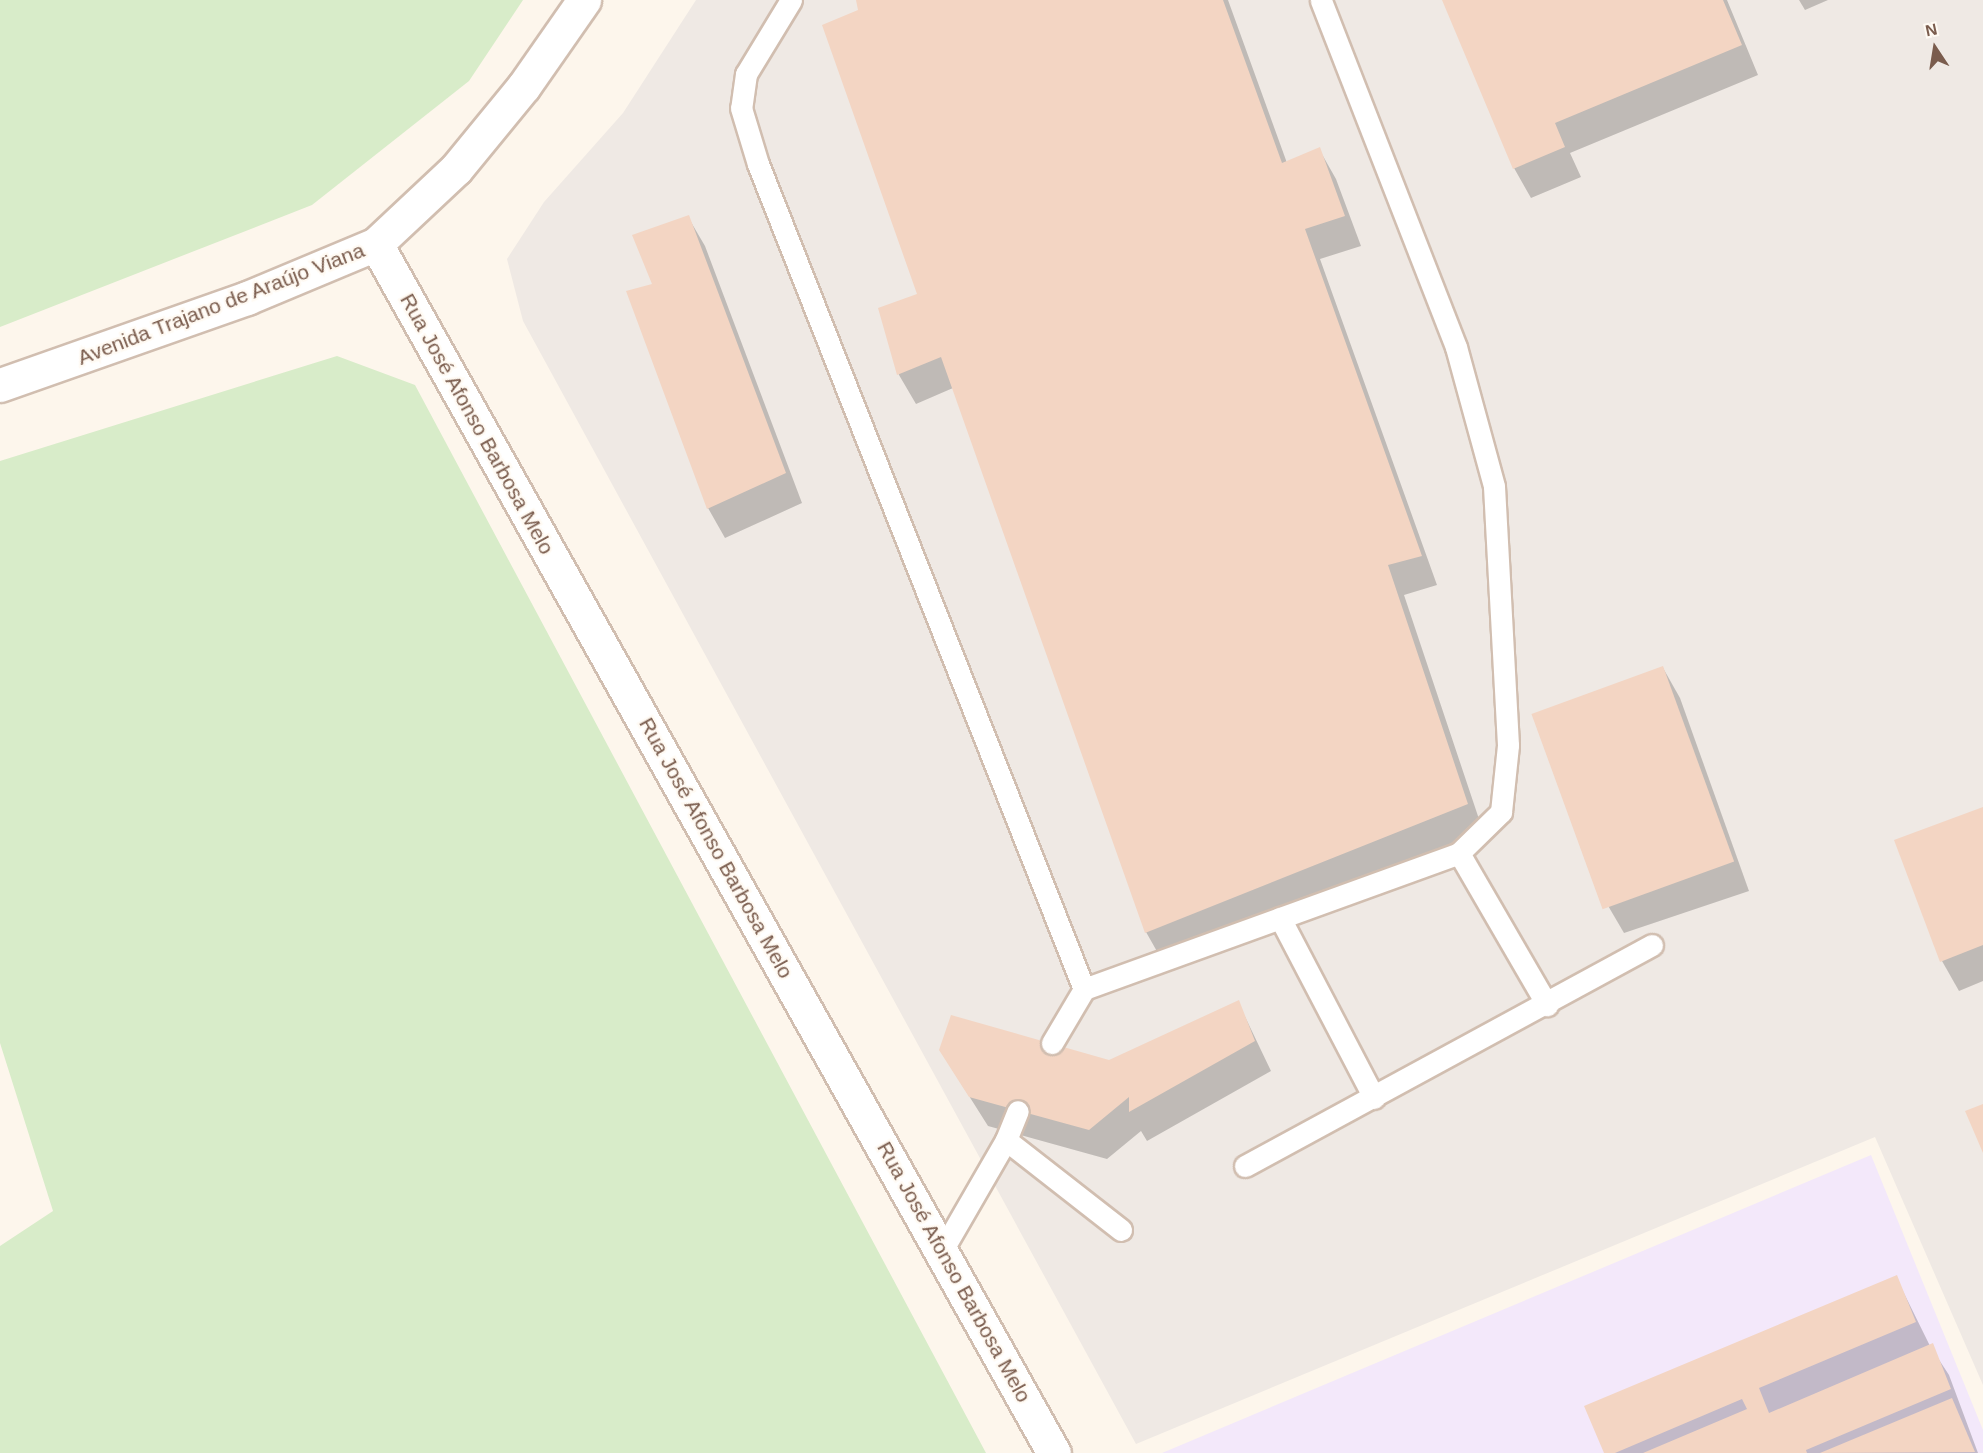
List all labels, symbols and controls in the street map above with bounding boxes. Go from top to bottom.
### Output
north arrow [1905,18,1965,78]
text: N [1924,20,1939,39]
street label: Avenida Trajano de Araújo Viana [73,237,369,371]
street label: Rua José Afonso Barbosa Melo [394,289,560,559]
street label: Rua José Afonso Barbosa Melo [633,713,799,983]
street label: Rua José Afonso Barbosa Melo [871,1137,1037,1407]

